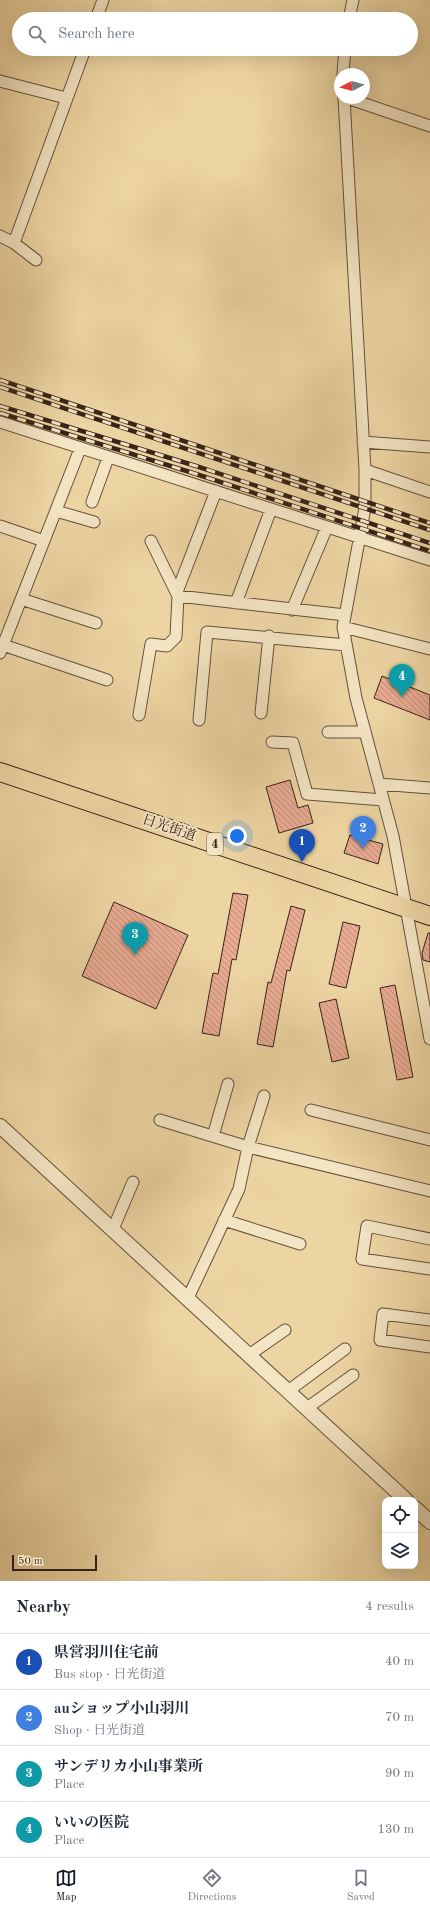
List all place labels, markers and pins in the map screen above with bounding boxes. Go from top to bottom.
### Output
pin: 4 [389,664,415,697]
pin: 2 [350,816,376,849]
pin: 1 [289,829,315,862]
pin: 3 [122,922,148,955]

